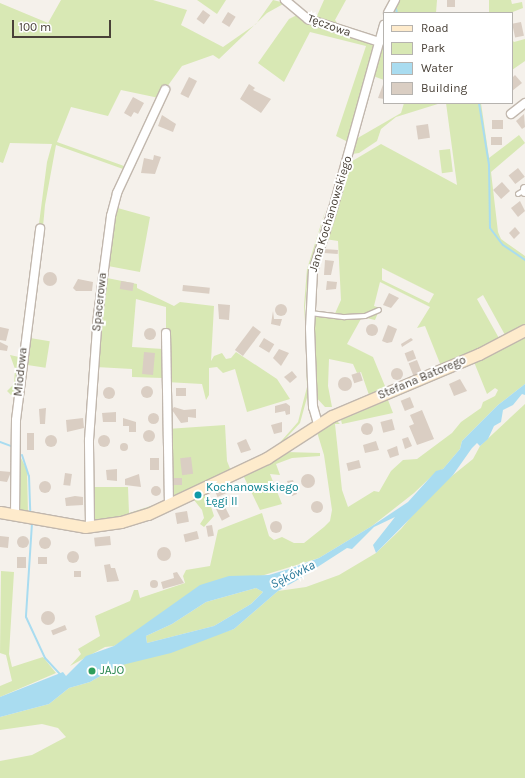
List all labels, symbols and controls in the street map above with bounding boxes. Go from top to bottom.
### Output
scale bar [14,12,113,38]
street label: Tęczowa [305,12,353,40]
legend [383,12,513,104]
text: 100 m [19,20,51,34]
text: Road [421,21,449,35]
text: Park [421,41,445,55]
text: Water [421,61,453,75]
text: Building [421,81,467,95]
street label: Jana Kochanowskiego [306,154,356,274]
street label: Spacerowa [90,272,110,332]
street label: Miodowa [11,347,31,397]
street label: Stefana Batorego [376,353,468,403]
place label: Kochanowskiego Łęgi II [206,481,299,509]
marker: Kochanowskiego Łęgi II [193,490,203,500]
water label: Sękówka [268,558,318,592]
place label: JAJO [100,664,124,678]
marker: JAJO [87,666,97,676]

